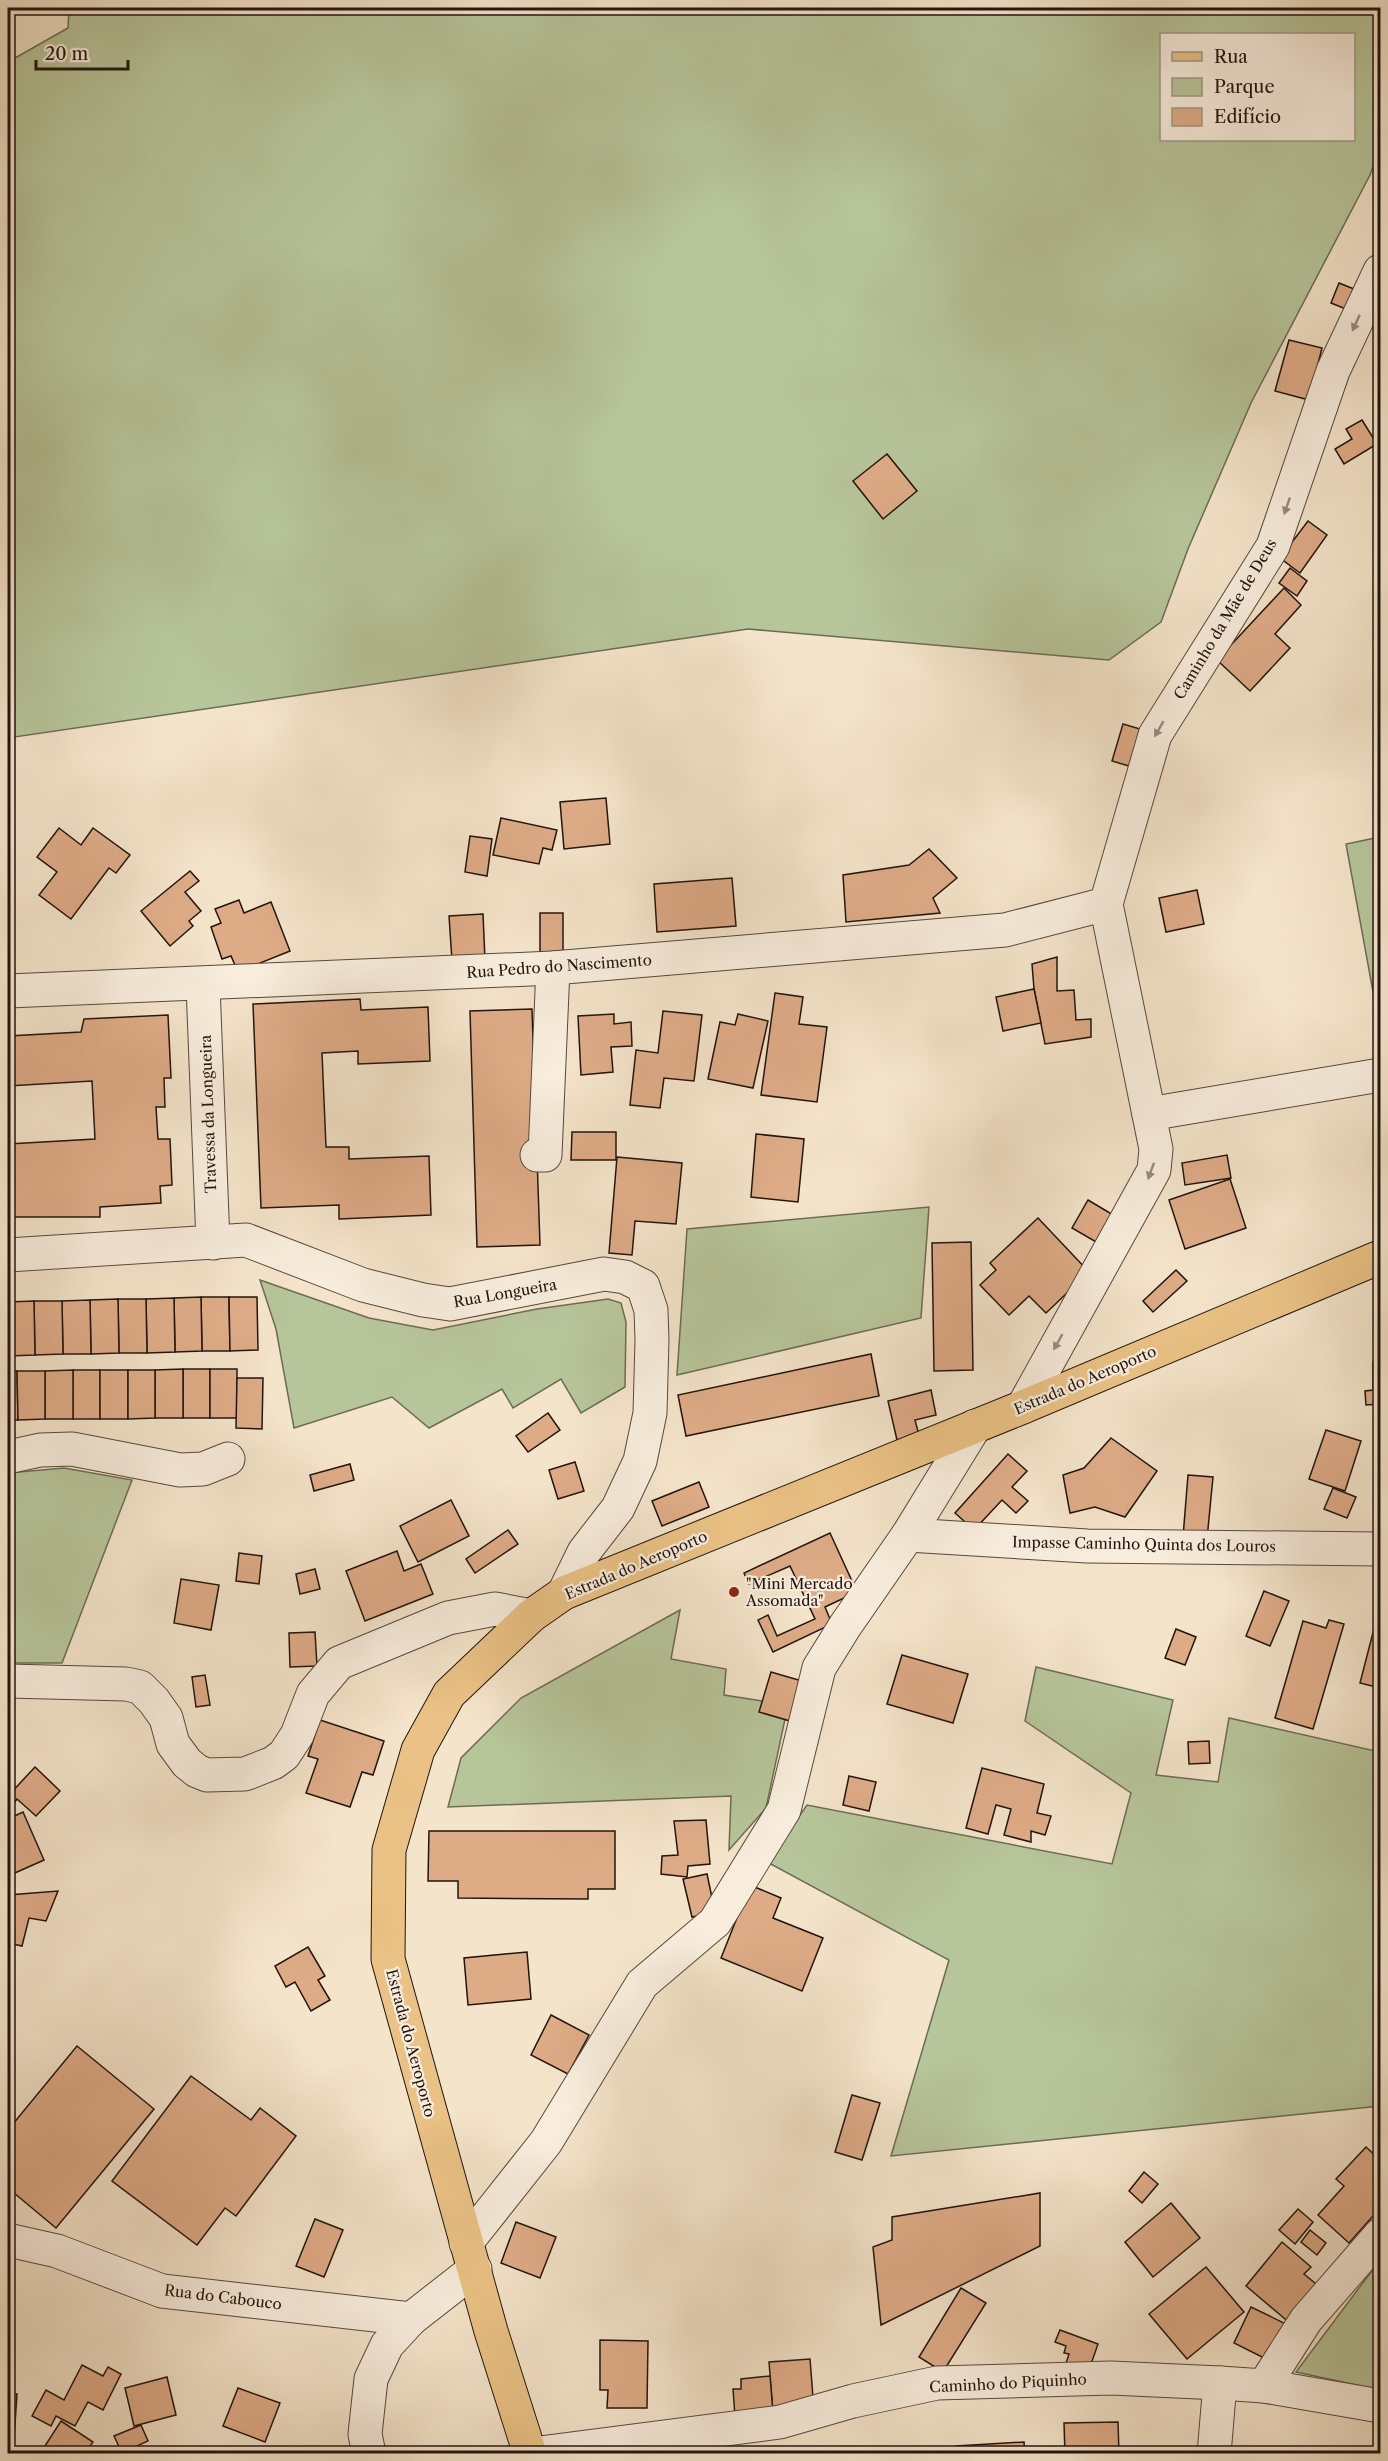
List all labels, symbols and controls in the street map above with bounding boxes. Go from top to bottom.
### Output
scale bar [36,33,128,71]
legend [1160,33,1355,141]
text: 20 m [45,43,89,65]
text: Rua [1214,46,1248,68]
text: Parque [1214,76,1275,98]
text: Edifício [1214,106,1281,128]
one-way arrow [1351,315,1360,332]
one-way arrow [1281,497,1291,515]
street label: Caminho da Mãe de Deus [1169,535,1281,703]
one-way arrow [1154,721,1164,738]
street label: Rua Pedro do Nascimento [466,950,652,982]
street label: Travessa da Longueira [196,1034,220,1194]
one-way arrow [1146,1162,1155,1180]
street label: Rua Longueira [452,1275,558,1311]
one-way arrow [1053,1334,1063,1351]
street label: Estrada do Aeroporto [1011,1341,1159,1419]
street label: Estrada do Aeroporto [562,1526,710,1604]
street label: Impasse Caminho Quinta dos Louros [1012,1532,1276,1556]
place label: "Mini Mercado Assomada" [745,1574,853,1610]
marker: "Mini Mercado Assomada" [727,1585,741,1599]
street label: Estrada do Aeroporto [382,1967,440,2119]
street label: Rua do Cabouco [163,2280,283,2314]
street label: Caminho do Piquinho [929,2369,1087,2397]

